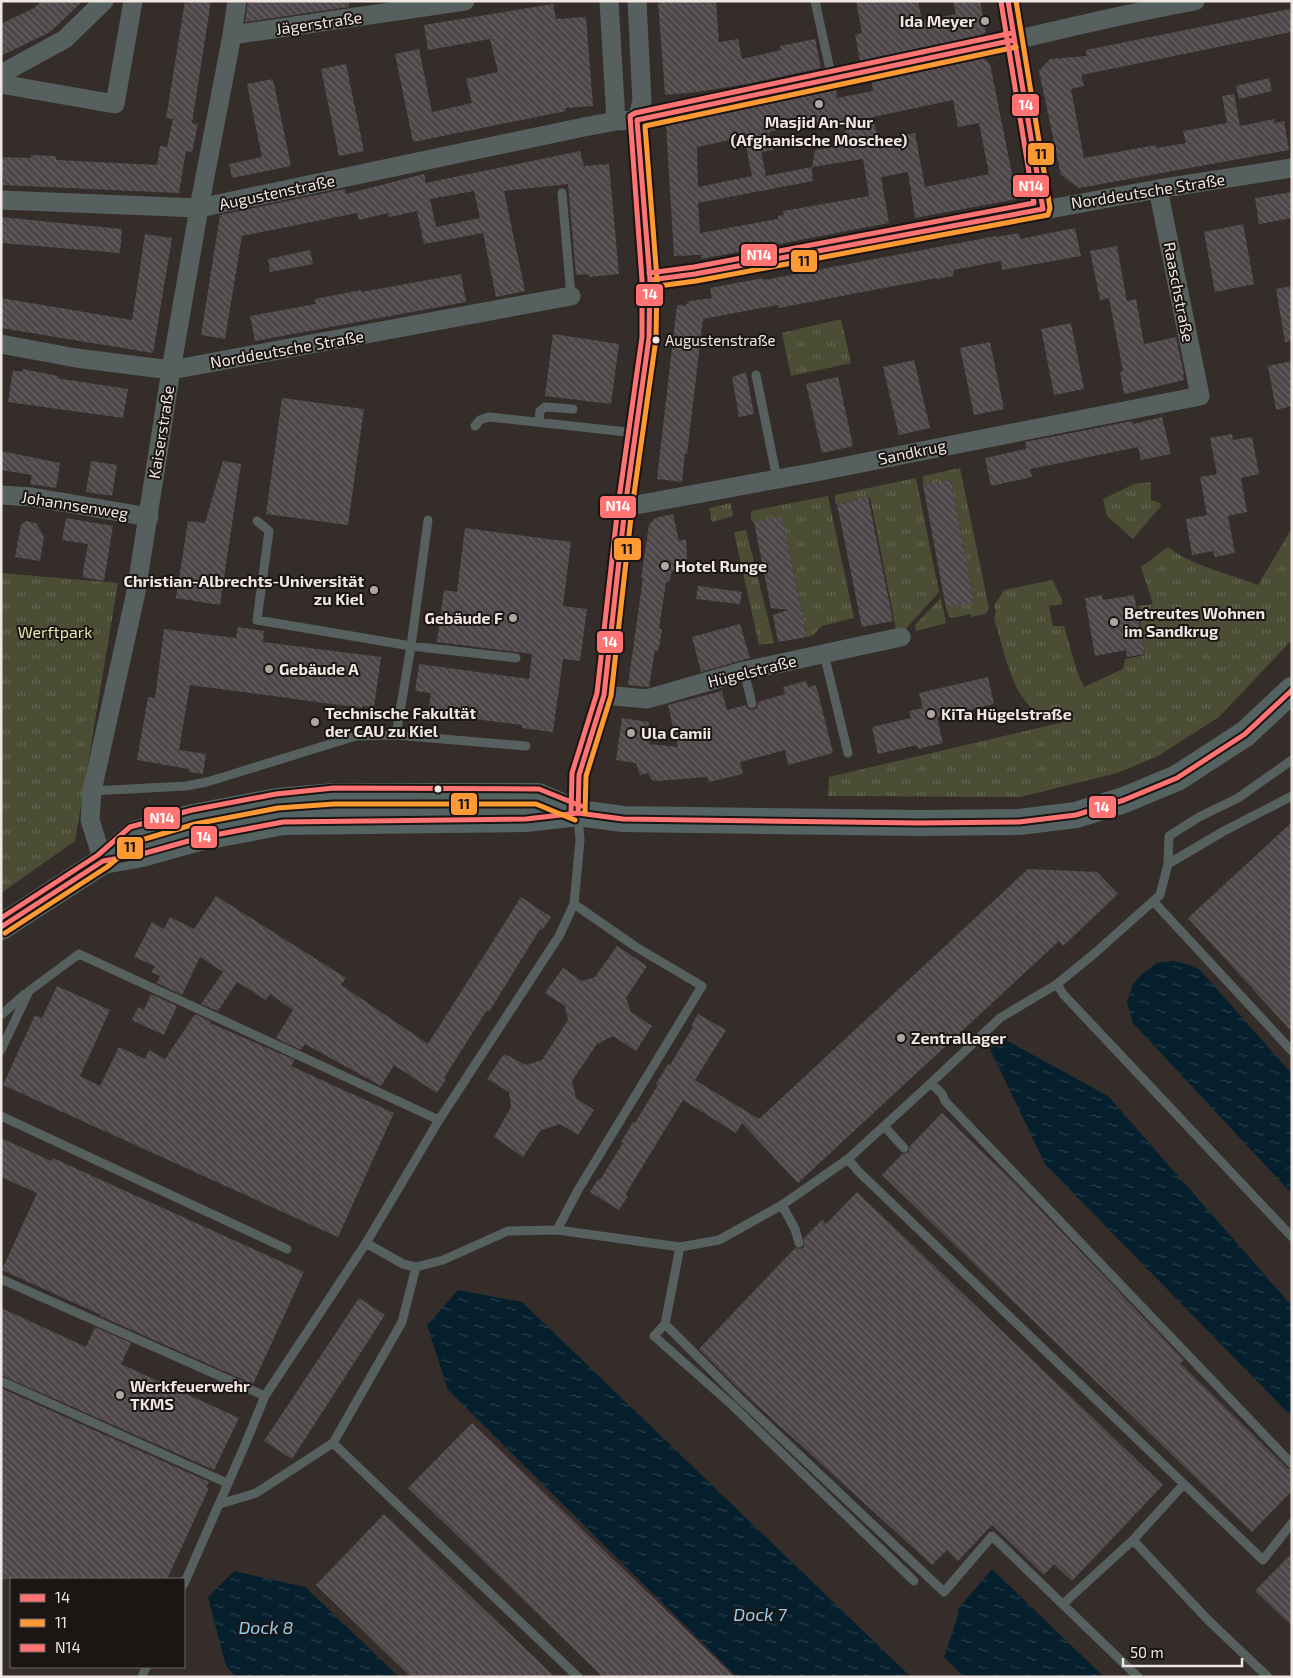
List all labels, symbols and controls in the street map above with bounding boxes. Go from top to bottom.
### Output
street label: Jägerstraße [275,7,363,38]
place label: Ida Meyer [900,11,975,31]
marker: Ida Meyer [979,15,991,27]
line badge: 14 [1011,93,1040,117]
text: 14 [1019,96,1034,113]
marker: Masjid An-Nur (Afghanische Moschee) [813,98,825,110]
place label: Masjid An-Nur (Afghanische Moschee) [731,112,908,149]
line badge: 11 [1027,142,1055,166]
text: 11 [1035,145,1047,162]
street label: Norddeutsche Straße [1070,169,1226,212]
street label: Augustenstraße [217,170,337,213]
line badge: N14 [1012,174,1050,198]
text: N14 [1018,177,1044,194]
street label: Raaschstraße [1160,240,1199,344]
line badge: N14 [740,243,778,267]
text: N14 [746,246,772,263]
line badge: 11 [790,249,818,273]
text: 11 [798,252,810,269]
line badge: 14 [635,283,664,307]
text: 14 [643,285,658,302]
street label: Norddeutsche Straße [209,326,365,371]
place label: Augustenstraße [665,331,776,349]
marker: Augustenstraße [651,335,661,345]
street label: Kaiserstraße [144,384,177,480]
street label: Sandkrug [876,435,948,468]
street label: Johannsenweg [20,487,130,522]
line badge: N14 [599,495,637,519]
text: N14 [605,497,631,514]
line badge: 11 [613,537,642,561]
text: 11 [621,540,633,557]
place label: Hotel Runge [675,556,767,575]
marker: Hotel Runge [659,560,671,572]
place label: Christian-Albrechts-Universität zu Kiel [124,571,365,608]
marker: Christian-Albrechts-Universität zu Kiel [368,584,380,596]
place label: Betreutes Wohnen im Sandkrug [1124,603,1265,640]
place label: Gebäude F [425,608,503,627]
marker: Gebäude F [507,612,519,624]
marker: Betreutes Wohnen im Sandkrug [1108,616,1120,628]
park label: Werftpark [18,622,92,641]
line badge: 14 [596,630,624,654]
text: 14 [603,633,618,650]
street label: Hügelstraße [706,650,798,691]
place label: Gebäude A [279,659,359,678]
marker: Gebäude A [263,663,275,675]
place label: Technische Fakultät der CAU zu Kiel [325,703,476,740]
place label: KiTa Hügelstraße [941,704,1072,723]
marker: KiTa Hügelstraße [925,708,937,720]
marker: Technische Fakultät der CAU zu Kiel [309,716,321,728]
place label: Ula Camii [641,723,711,742]
marker: Ula Camii [625,727,637,739]
unlabelled marker [433,784,443,794]
line badge: 11 [450,792,478,816]
text: 11 [458,795,470,812]
line badge: 14 [1088,795,1117,819]
text: 14 [1095,798,1110,815]
line badge: N14 [143,806,181,830]
text: N14 [149,809,175,826]
line badge: 14 [190,825,218,849]
text: 14 [197,828,212,845]
line badge: 11 [116,836,144,860]
text: 11 [124,838,136,855]
place label: Zentrallager [911,1028,1006,1047]
marker: Zentrallager [895,1032,907,1044]
place label: Werkfeuerwehr TKMS [130,1376,250,1413]
marker: Werkfeuerwehr TKMS [114,1389,126,1401]
legend [10,1578,185,1668]
text: 14 [55,1588,70,1606]
water label: Dock 7 [733,1603,787,1625]
text: 11 [55,1613,67,1631]
water label: Dock 8 [238,1616,294,1638]
scale bar [1123,1636,1242,1668]
text: N14 [55,1638,81,1656]
text: 50 m [1130,1643,1164,1661]

